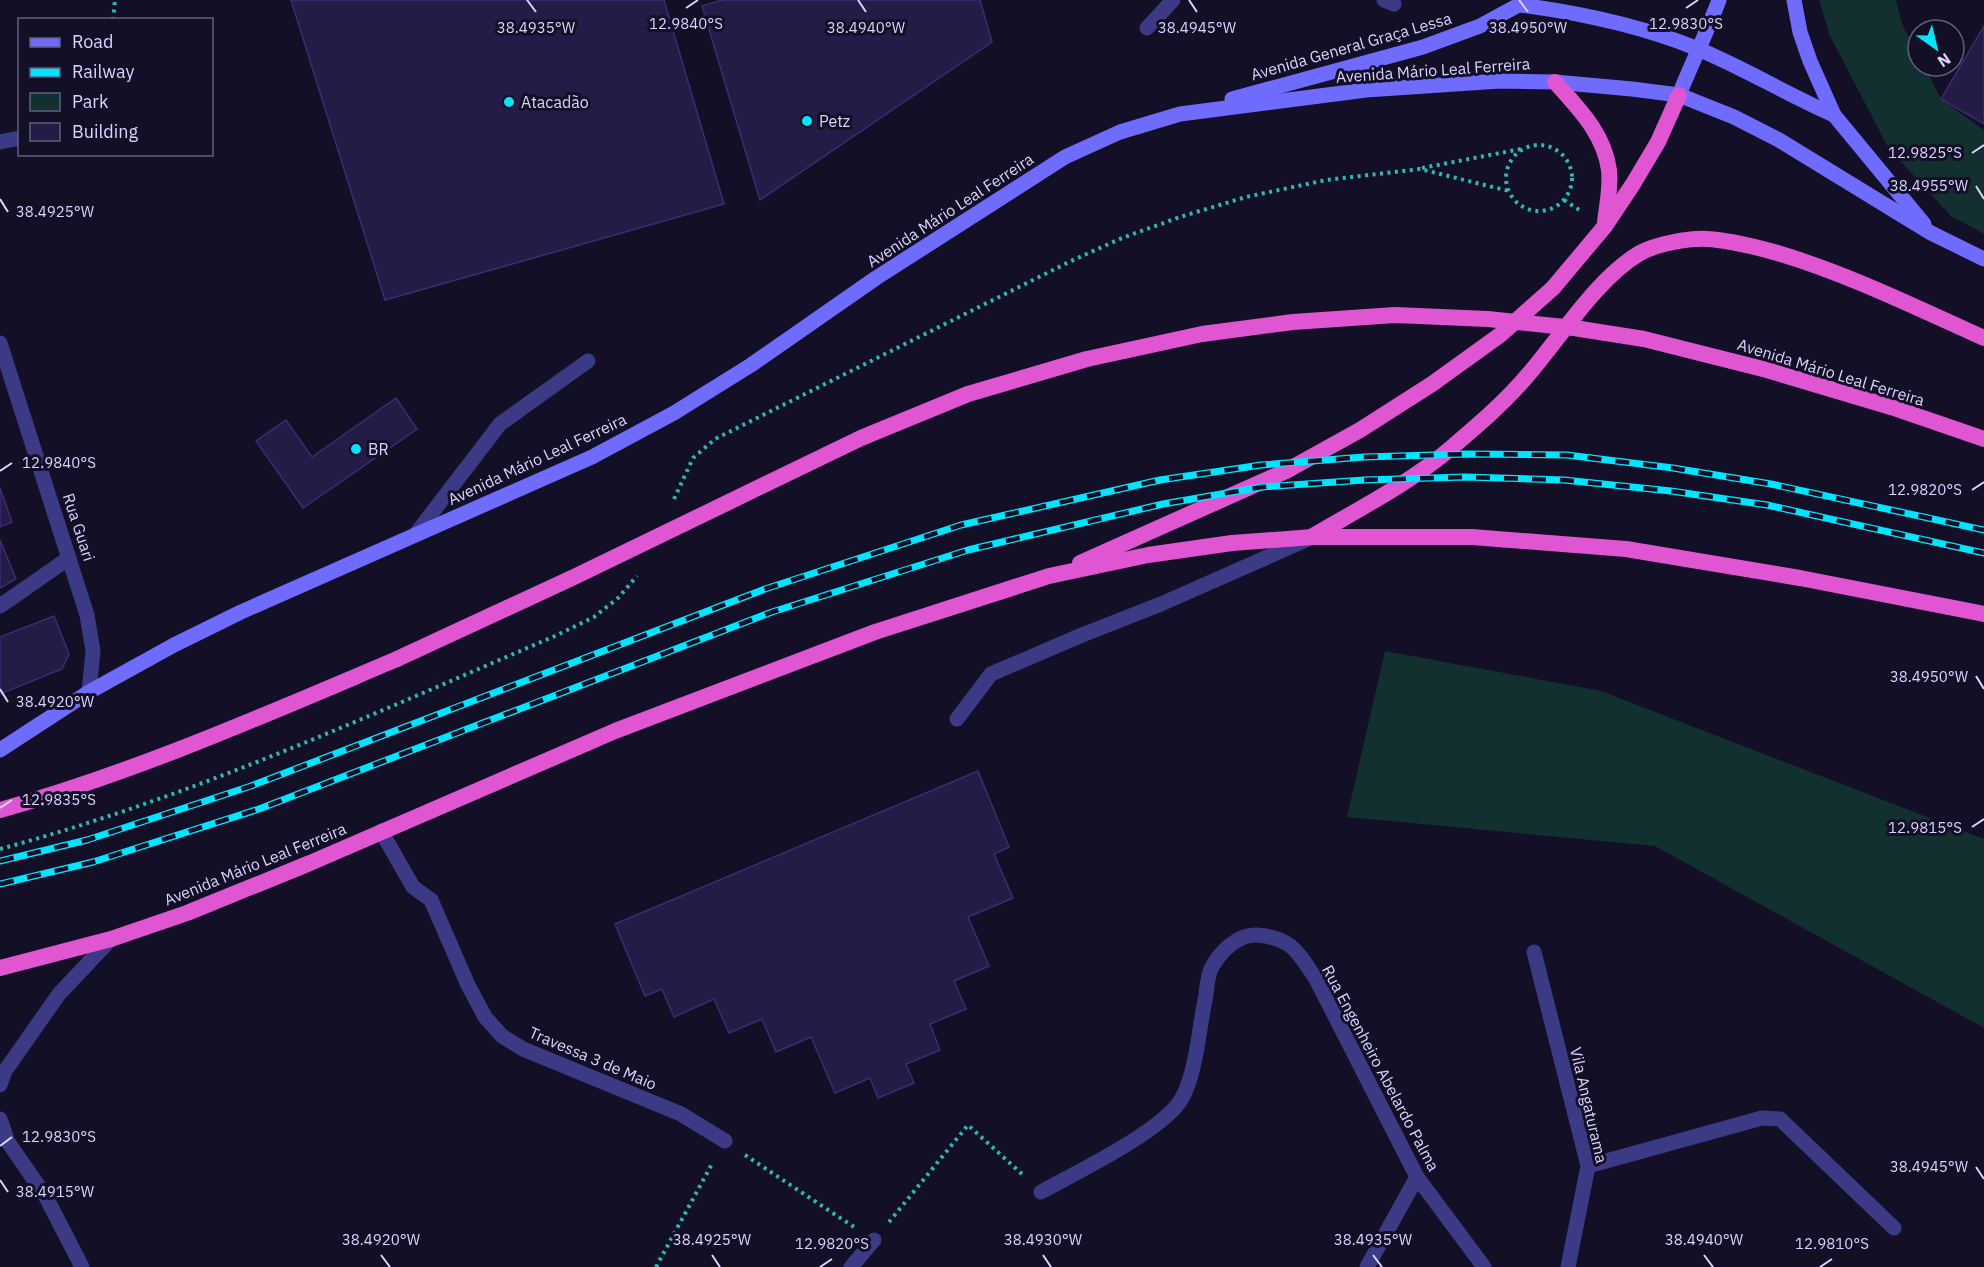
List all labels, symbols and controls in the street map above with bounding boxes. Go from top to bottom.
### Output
street label: Avenida General Graça Lessa [1248,8,1454,84]
text: 12.9840°S [649,14,723,33]
text: 12.9830°S [1649,14,1723,33]
legend [18,18,213,156]
text: 38.4935°W [497,18,576,37]
text: 38.4940°W [827,18,906,37]
text: 38.4945°W [1158,18,1237,37]
text: 38.4950°W [1489,18,1568,37]
north arrow [1906,18,1966,78]
text: Road [72,30,113,53]
text: N [1934,49,1955,72]
street label: Avenida Mário Leal Ferreira [1335,53,1531,87]
text: Railway [72,60,134,83]
text: Park [72,90,109,113]
place label: Atacadão [521,92,589,112]
marker: Atacadão [502,95,516,109]
place label: Petz [819,111,850,131]
marker: Petz [800,114,814,128]
text: Building [72,120,139,143]
text: 12.9825°S [1888,143,1962,162]
street label: Avenida Mário Leal Ferreira [863,148,1037,271]
text: 38.4955°W [1890,176,1969,195]
text: 38.4925°W [16,202,95,221]
street label: Avenida Mário Leal Ferreira [1735,334,1927,410]
street label: Avenida Mário Leal Ferreira [445,409,630,509]
place label: BR [368,439,389,459]
marker: BR [349,442,363,456]
text: 12.9840°S [22,453,96,472]
text: 12.9820°S [1888,480,1962,499]
street label: Rua Guari [59,490,99,564]
text: 38.4950°W [1890,667,1969,686]
text: 38.4920°W [16,692,95,711]
text: 12.9835°S [22,790,96,809]
street label: Avenida Mário Leal Ferreira [161,818,349,910]
text: 12.9815°S [1888,818,1962,837]
street label: Rua Engenheiro Abelardo Palma [1318,961,1444,1175]
street label: Travessa 3 de Maio [526,1022,660,1094]
street label: Vila Angaturama [1566,1045,1612,1165]
text: 12.9830°S [22,1127,96,1146]
text: 38.4945°W [1890,1157,1969,1176]
text: 38.4915°W [16,1182,95,1201]
text: 38.4920°W [342,1230,421,1249]
text: 38.4925°W [673,1230,752,1249]
text: 38.4930°W [1004,1230,1083,1249]
text: 38.4935°W [1334,1230,1413,1249]
text: 38.4940°W [1665,1230,1744,1249]
text: 12.9820°S [795,1234,869,1253]
text: 12.9810°S [1795,1234,1869,1253]

